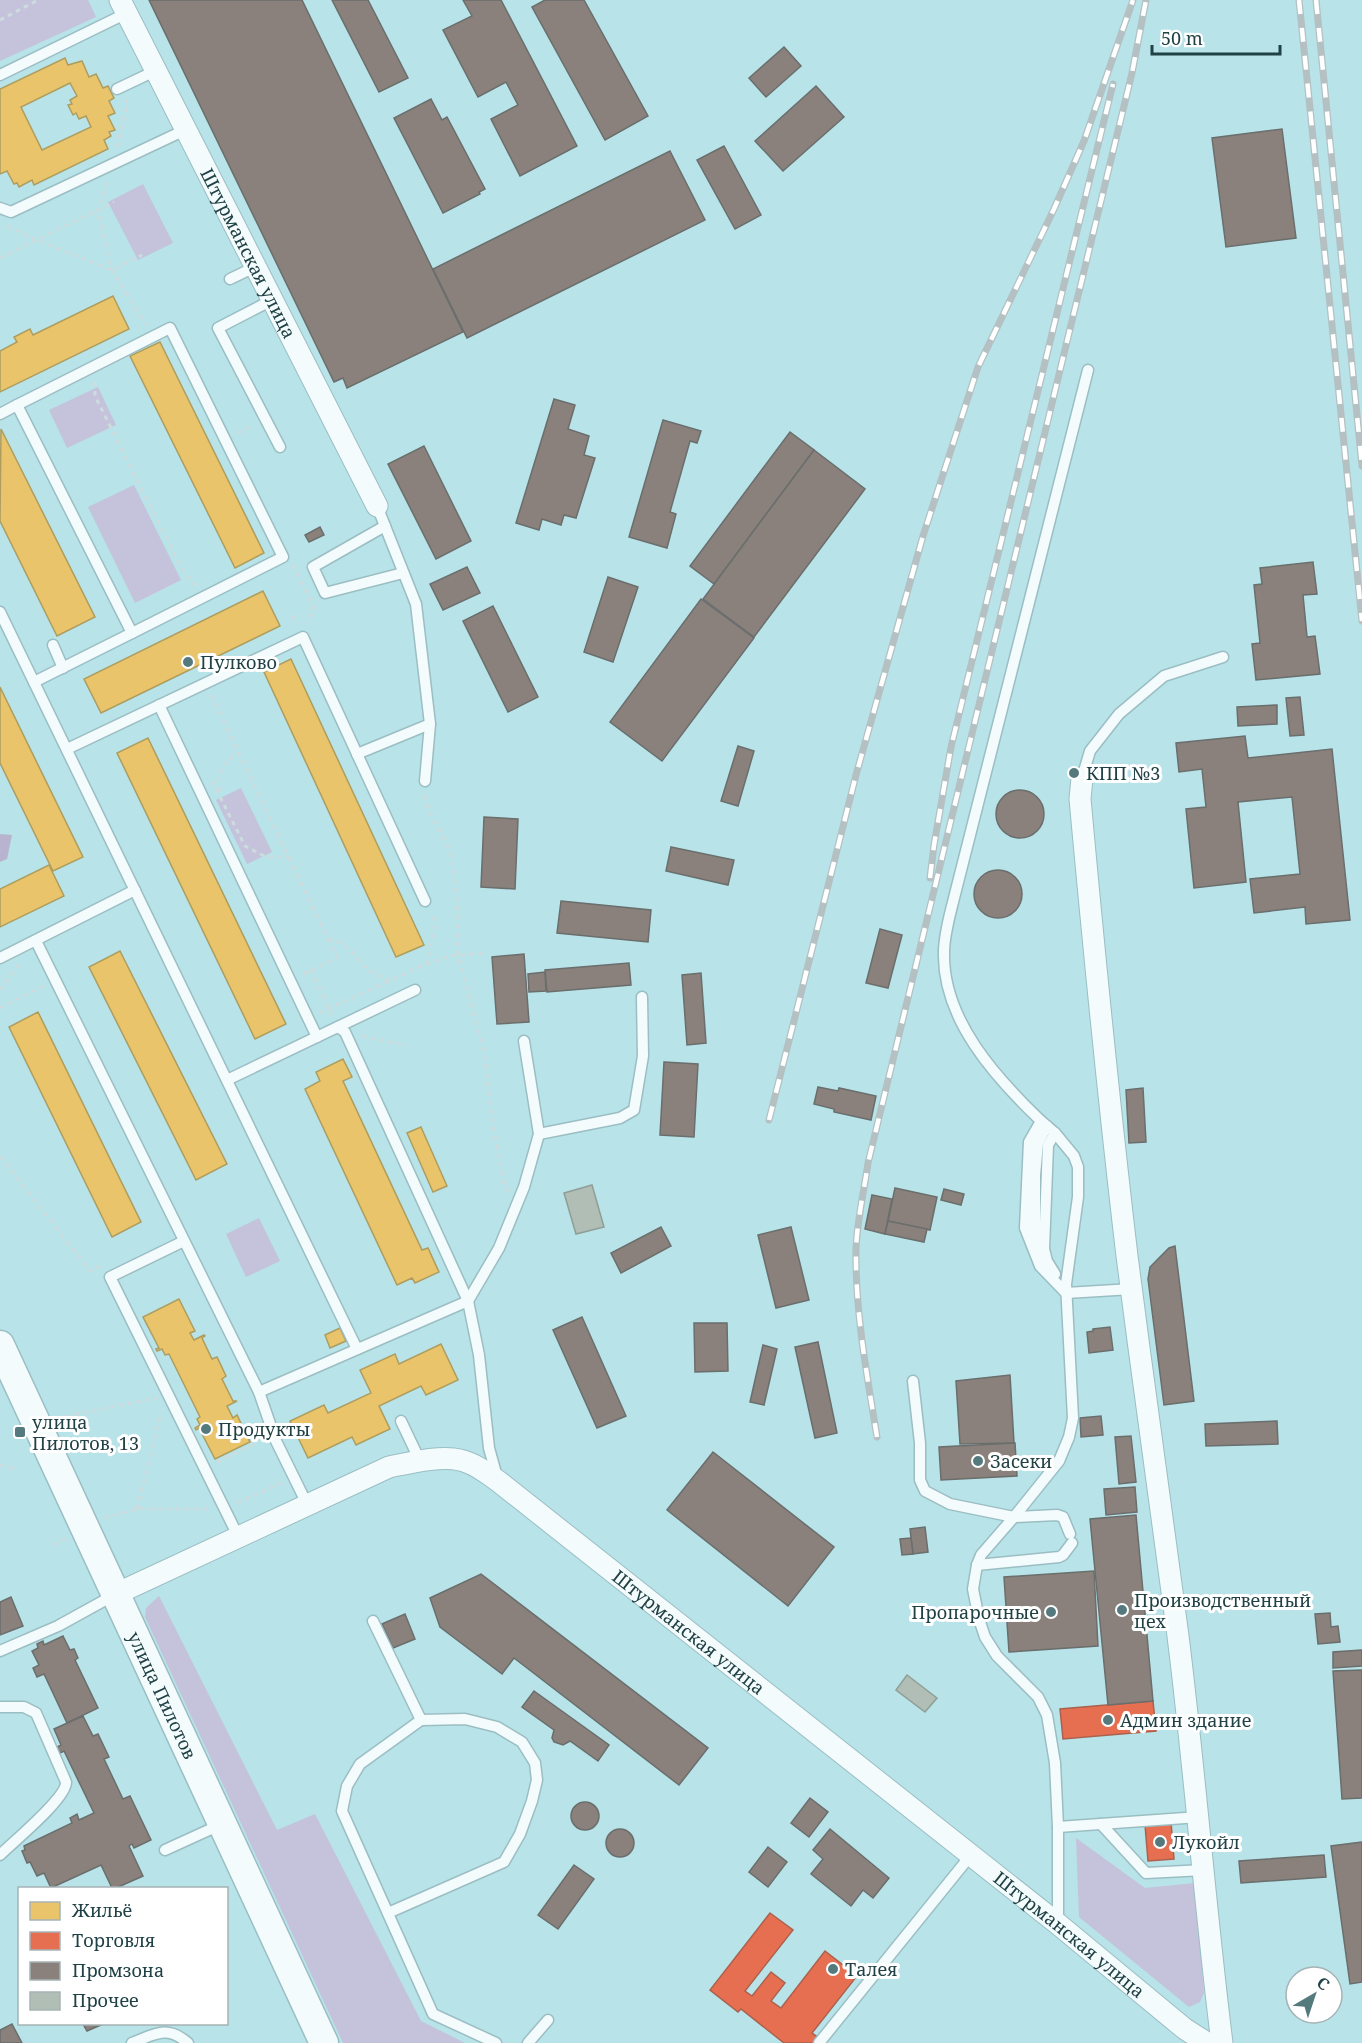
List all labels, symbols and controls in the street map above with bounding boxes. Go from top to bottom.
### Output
scale bar [1152,18,1280,56]
text: 50 m [1161,26,1203,50]
street label: Штурманская улица [195,164,302,343]
place label: Пулково [200,650,277,674]
marker: Пулково [181,655,195,669]
place label: КПП №3 [1086,761,1160,785]
marker: КПП №3 [1067,766,1081,780]
place label: улица Пилотов, 13 [32,1410,139,1455]
place label: Продукты [218,1417,311,1441]
marker: Продукты [199,1422,213,1436]
marker: улица Пилотов, 13 [13,1425,27,1439]
place label: Засеки [990,1449,1052,1473]
marker: Засеки [971,1454,985,1468]
street label: Штурманская улица [608,1564,770,1700]
place label: Производственный цех [1134,1588,1311,1633]
place label: Пропарочные [911,1600,1039,1624]
marker: Производственный цех [1115,1603,1129,1617]
marker: Пропарочные [1044,1605,1058,1619]
street label: улица Пилотов [123,1627,202,1763]
place label: Админ здание [1120,1708,1251,1732]
marker: Админ здание [1101,1713,1115,1727]
place label: Лукойл [1172,1830,1240,1854]
marker: Лукойл [1153,1835,1167,1849]
street label: Штурманская улица [989,1866,1150,2003]
legend [18,1887,228,2025]
text: Жильё [71,1898,132,1922]
text: Торговля [72,1928,155,1952]
place label: Талея [845,1957,897,1981]
text: Промзона [72,1958,164,1982]
marker: Талея [826,1962,840,1976]
north arrow [1284,1965,1344,2025]
text: С [1312,1971,1334,1995]
text: Прочее [72,1988,139,2012]

